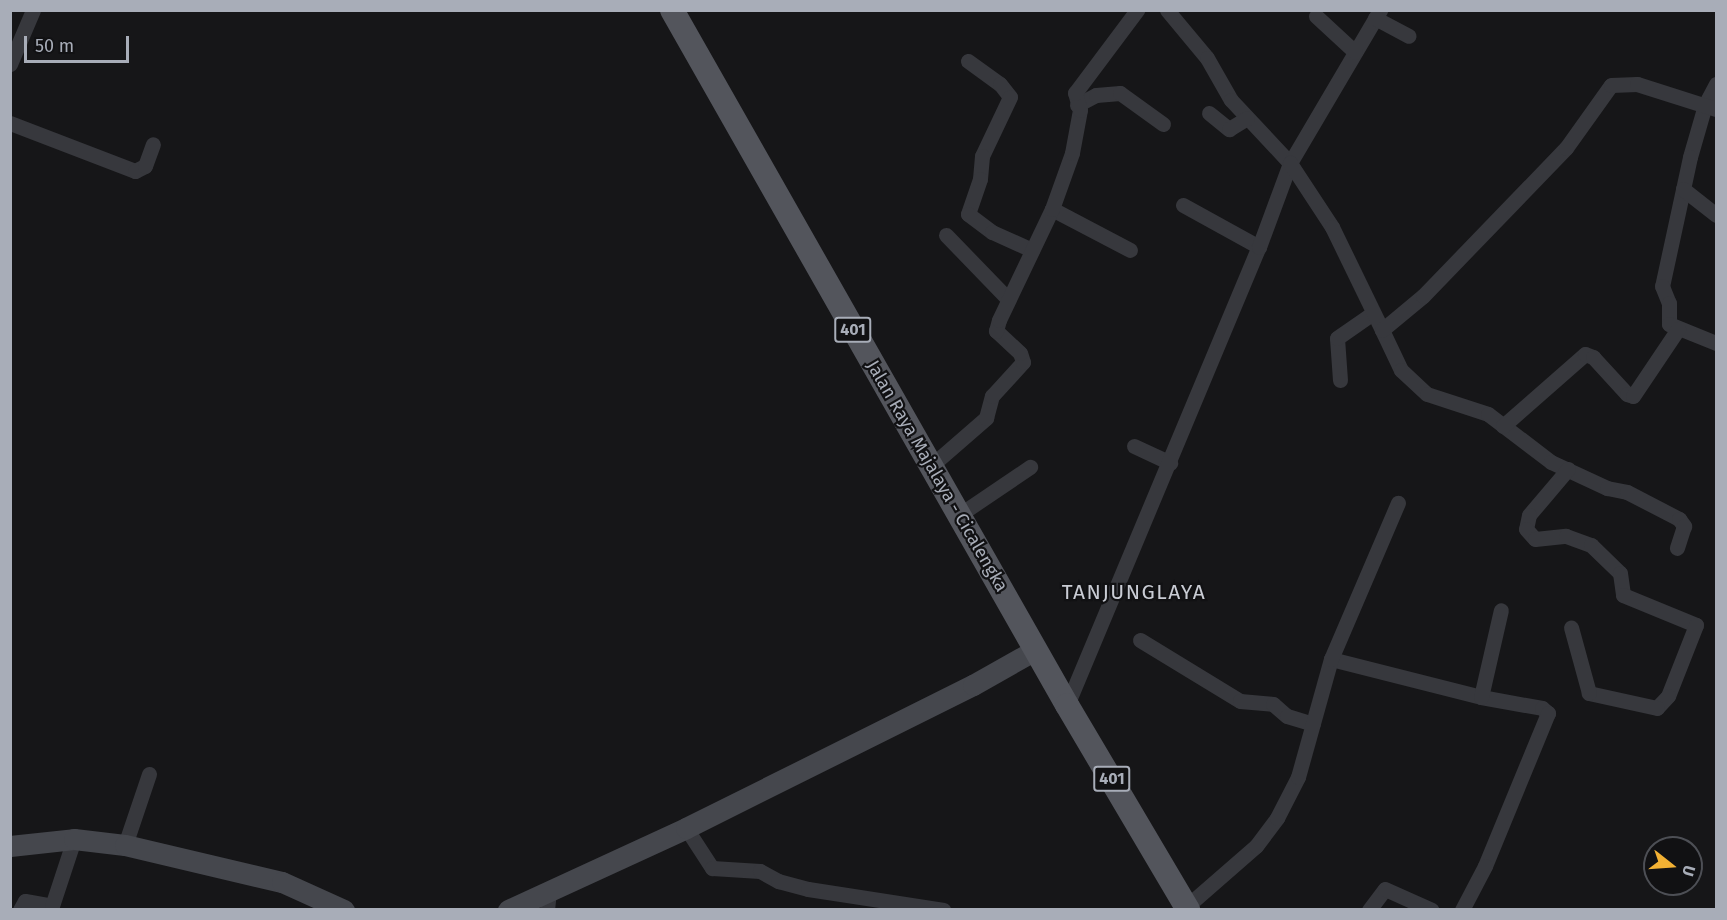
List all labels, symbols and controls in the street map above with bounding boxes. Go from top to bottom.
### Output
scale bar [27,24,132,62]
text: 50 m [35,35,74,57]
road number: 401 [834,317,872,343]
street label: Jalan Raya Majalaya - Cicalengka [862,356,1012,596]
district label: TANJUNGLAYA [1062,579,1206,605]
road number: 401 [1092,766,1132,792]
north arrow [1643,836,1703,896]
text: U [1678,863,1699,879]

